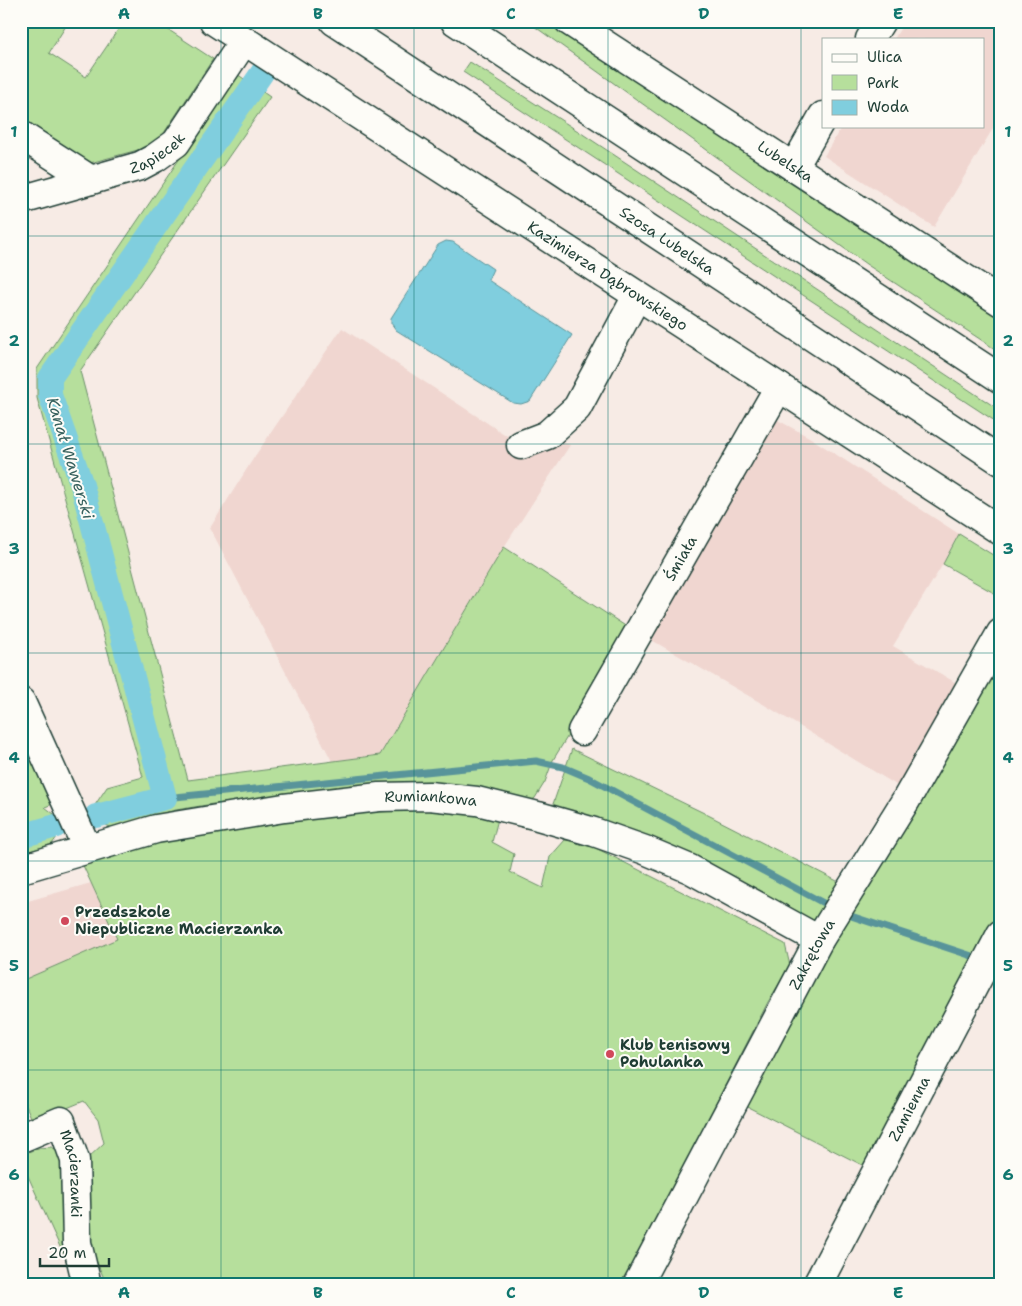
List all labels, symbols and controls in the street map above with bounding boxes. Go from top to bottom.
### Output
text: A [118,3,130,24]
text: B [313,3,323,24]
text: C [506,3,516,24]
text: D [698,3,710,24]
text: E [893,3,903,24]
legend [822,38,984,128]
text: Ulica [867,47,903,67]
text: Park [867,73,899,93]
text: Woda [867,97,909,117]
text: 1 [10,121,18,142]
text: 1 [1004,121,1012,142]
street label: Zapiecek [127,129,190,178]
street label: Lubelska [754,136,818,188]
street label: Szosa Lubelska [616,202,719,280]
street label: Kazimierza Dąbrowskiego [523,217,692,335]
text: 2 [8,330,20,351]
text: 2 [1002,330,1014,351]
water label: Kanał Wawerski [42,395,99,522]
street label: Śmiała [659,532,702,584]
text: 3 [8,538,20,559]
text: 3 [1002,538,1014,559]
text: 4 [8,747,20,768]
text: 4 [1002,747,1014,768]
street label: Rumiankowa [384,786,479,811]
place label: Przedszkole Niepubliczne Macierzanka [75,902,283,939]
marker: Przedszkole Niepubliczne Macierzanka [59,915,71,927]
street label: Zakrętowa [784,915,840,993]
text: 5 [9,955,19,976]
text: 5 [1003,955,1013,976]
place label: Klub tenisowy Pohulanka [620,1035,730,1072]
marker: Klub tenisowy Pohulanka [604,1048,616,1060]
street label: Zamienna [884,1072,935,1145]
street label: Macierzanki [55,1127,86,1218]
text: 6 [8,1164,20,1185]
text: 6 [1002,1164,1014,1185]
scale bar [40,1236,109,1268]
text: 20 m [48,1243,87,1263]
text: A [118,1282,130,1303]
text: B [313,1282,323,1303]
text: C [506,1282,516,1303]
text: D [698,1282,710,1303]
text: E [893,1282,903,1303]

